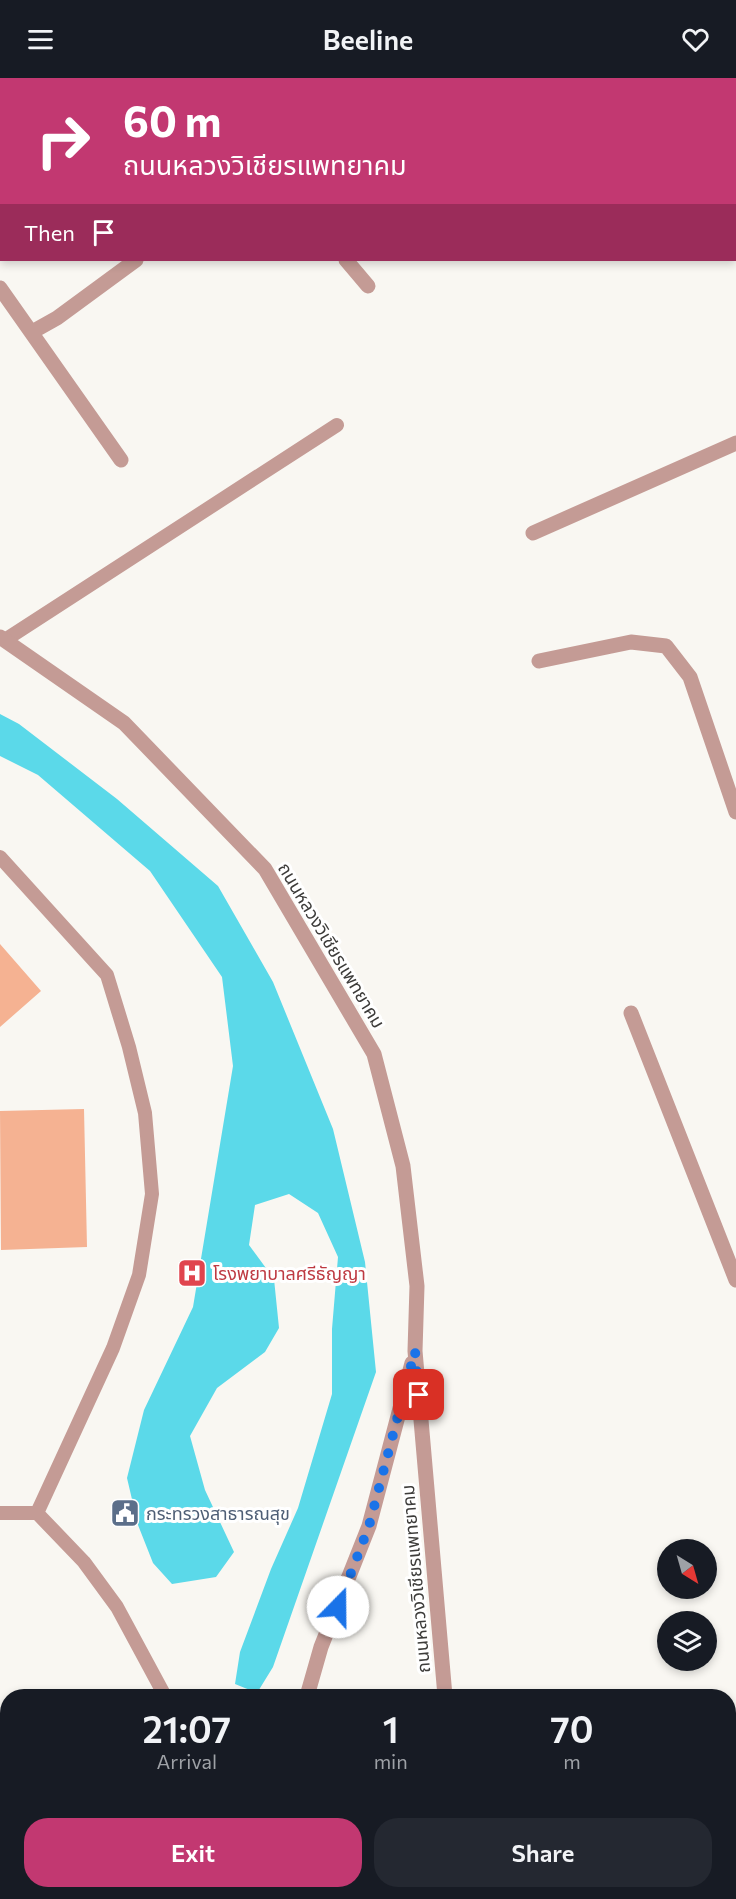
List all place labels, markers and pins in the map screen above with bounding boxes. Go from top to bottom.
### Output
hospital icon: โรงพยาบาลศรีธัญญา [176,1257,208,1289]
place label: โรงพยาบาลศรีธัญญา [213,1262,366,1284]
pin [393,1369,444,1420]
public building icon: กระทรวงสาธารณสุข [109,1497,141,1529]
place label: กระทรวงสาธารณสุข [146,1502,290,1525]

